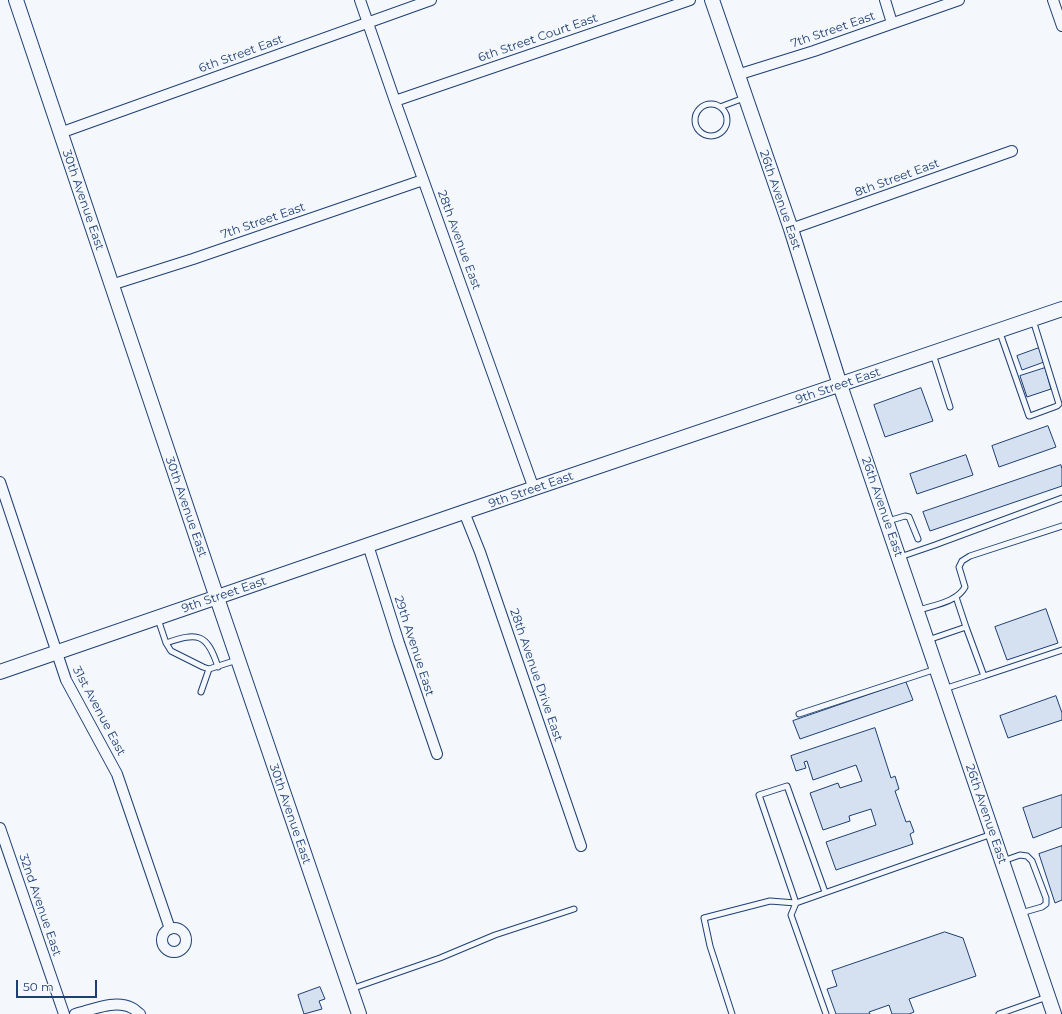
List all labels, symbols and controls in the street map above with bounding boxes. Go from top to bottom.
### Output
street label: 7th Street East [789,9,877,51]
street label: 6th Street Court East [476,11,600,65]
street label: 6th Street East [197,32,285,76]
street label: 30th Avenue East [59,148,107,252]
street label: 26th Avenue East [756,148,804,252]
street label: 8th Street East [853,156,941,200]
street label: 28th Avenue East [434,188,484,292]
street label: 7th Street East [219,200,307,242]
street label: 9th Street East [794,365,882,407]
street label: 30th Avenue East [162,455,210,559]
street label: 26th Avenue East [858,455,906,559]
street label: 9th Street East [487,469,575,511]
street label: 9th Street East [180,574,268,616]
street label: 29th Avenue East [391,594,437,698]
street label: 28th Avenue Drive East [507,607,565,743]
street label: 31st Avenue East [69,664,129,758]
street label: 30th Avenue East [266,762,314,866]
street label: 26th Avenue East [962,762,1010,866]
street label: 32nd Avenue East [16,852,64,958]
scale bar [18,972,99,998]
text: 50 m [23,979,54,994]

